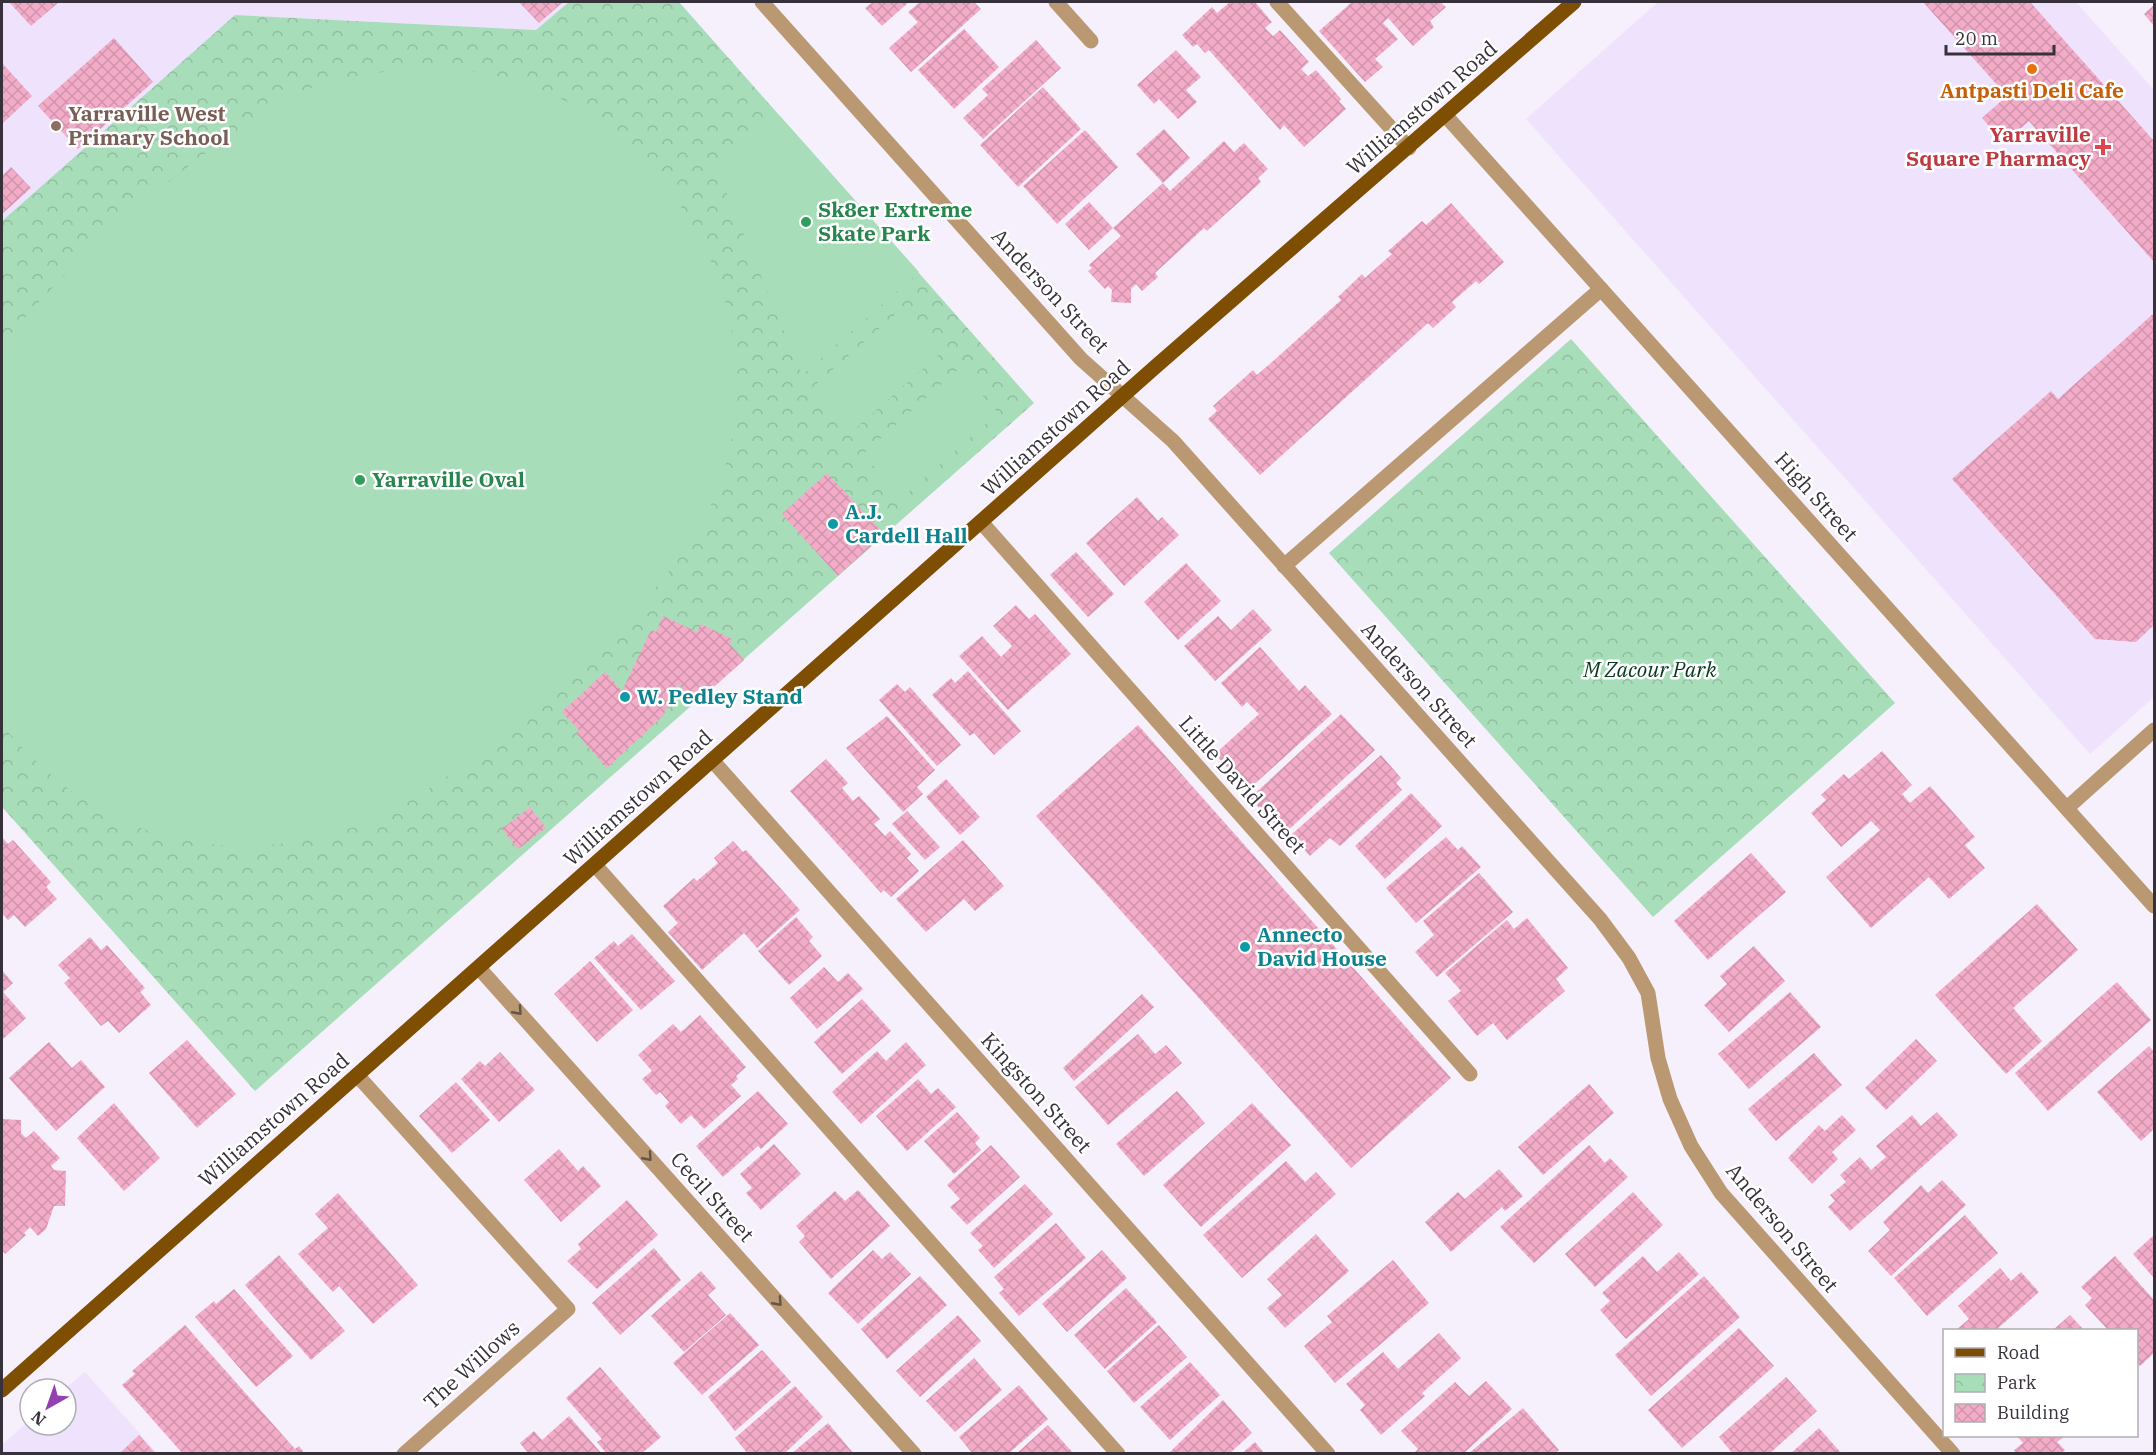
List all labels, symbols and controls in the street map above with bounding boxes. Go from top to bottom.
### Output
scale bar [1946,18,2054,56]
text: 20 m [1955,27,1998,50]
street label: Williamstown Road [1340,34,1503,181]
marker: Antpasti Deli Cafe [2025,62,2039,76]
place label: Antpasti Deli Cafe [1940,76,2124,104]
place label: Yarraville West Primary School [68,99,229,151]
marker: Yarraville West Primary School [49,119,63,133]
place label: Yarraville Square Pharmacy [1906,120,2091,172]
marker: Yarraville Square Pharmacy [2096,140,2110,154]
place label: Sk8er Extreme Skate Park [818,195,973,247]
marker: Sk8er Extreme Skate Park [799,215,813,229]
street label: Anderson Street [986,222,1116,359]
street label: Williamstown Road [975,353,1136,502]
street label: High Street [1769,446,1864,547]
place label: Yarraville Oval [372,465,525,493]
marker: Yarraville Oval [353,473,367,487]
place label: A.J. Cardell Hall [845,497,968,549]
marker: A.J. Cardell Hall [826,517,840,531]
street label: Anderson Street [1356,615,1484,753]
park label: M Zacour Park [1582,655,1717,683]
place label: W. Pedley Stand [637,682,803,710]
marker: W. Pedley Stand [618,690,632,704]
street label: Little David Street [1173,709,1312,859]
street label: Williamstown Road [557,723,718,872]
place label: Annecto David House [1257,920,1387,972]
marker: Annecto David House [1238,940,1252,954]
one-way arrow [511,1005,522,1015]
street label: Kingston Street [975,1026,1098,1159]
street label: Williamstown Road [192,1046,355,1193]
street label: Cecil Street [665,1145,761,1247]
one-way arrow [641,1150,652,1160]
street label: Anderson Street [1720,1157,1845,1298]
one-way arrow [771,1295,782,1306]
street label: The Willows [417,1314,525,1415]
legend [1943,1329,2138,1437]
text: Road [1997,1341,2040,1364]
text: Park [1997,1371,2037,1394]
north arrow [18,1377,78,1437]
text: Building [1997,1401,2069,1424]
text: N [27,1407,50,1430]

